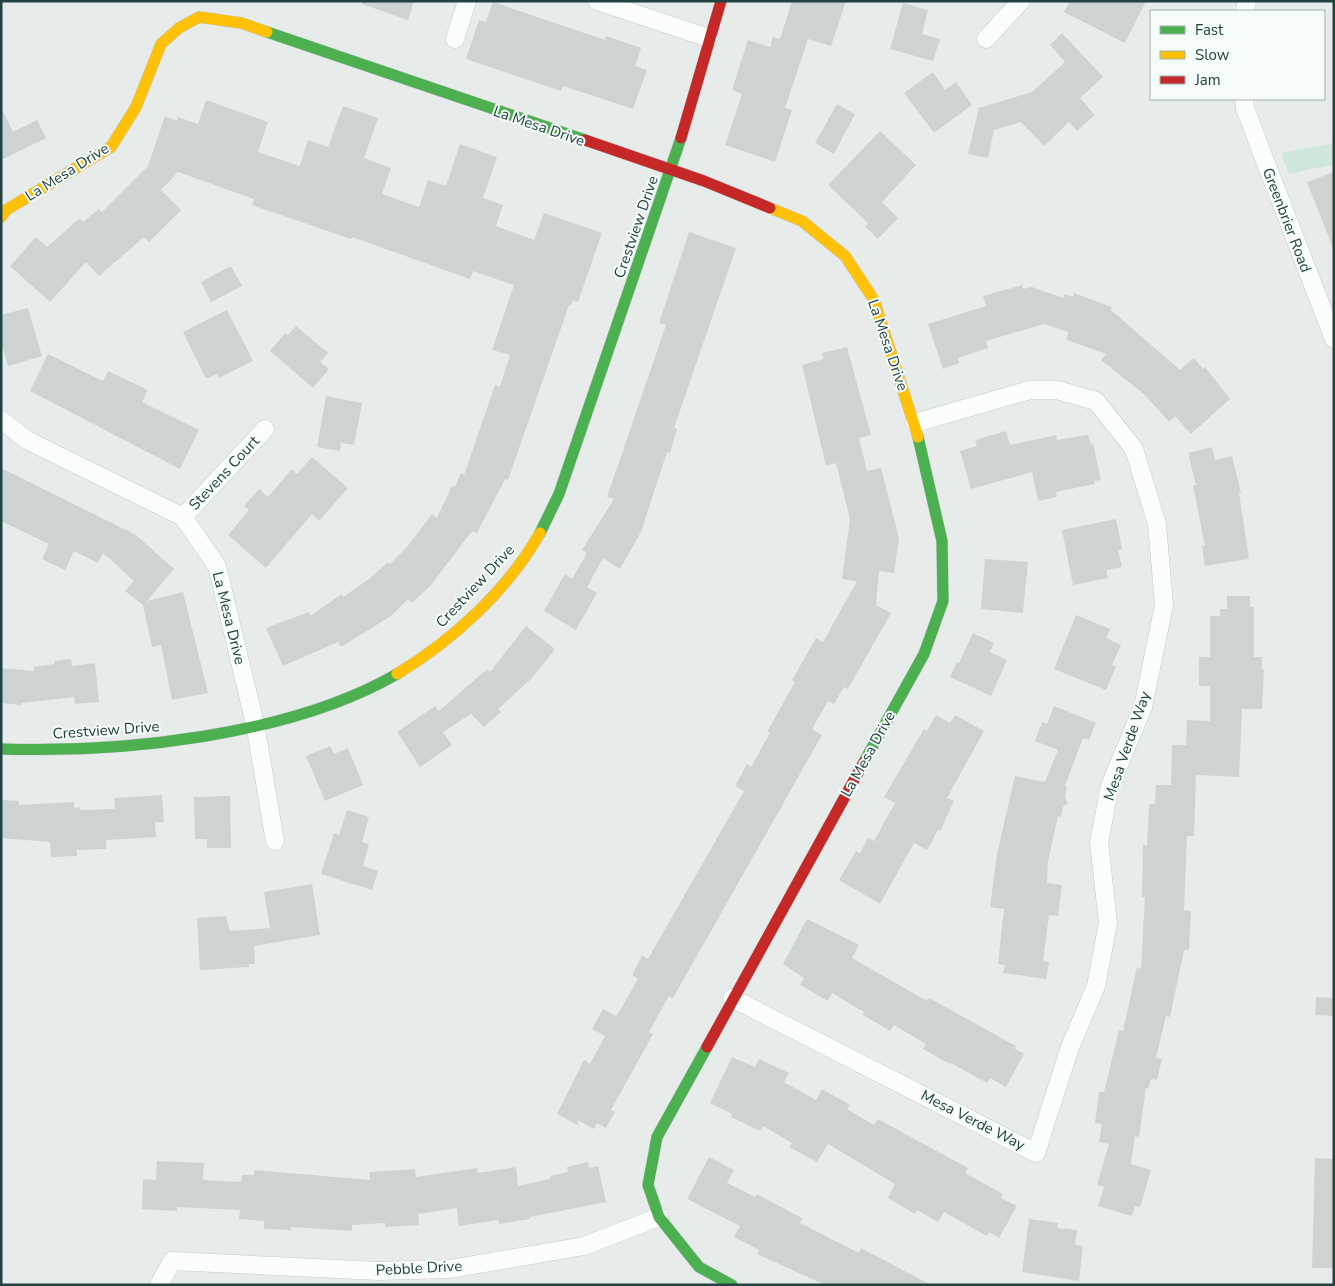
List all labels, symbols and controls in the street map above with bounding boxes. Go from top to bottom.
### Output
legend [1150,10,1325,100]
text: Fast [1195,20,1224,40]
text: Slow [1195,45,1230,65]
text: Jam [1194,70,1221,90]
street label: La Mesa Drive [491,101,587,151]
street label: La Mesa Drive [21,138,113,206]
street label: Greenbrier Road [1258,165,1316,275]
street label: Crestview Drive [609,173,663,281]
street label: La Mesa Drive [863,297,913,393]
street label: Stevens Court [184,431,264,514]
street label: Crestview Drive [431,540,519,632]
street label: La Mesa Drive [208,569,250,667]
street label: Mesa Verde Way [1099,688,1155,803]
street label: La Mesa Drive [836,707,900,801]
street label: Crestview Drive [52,716,160,744]
street label: Mesa Verde Way [918,1085,1029,1155]
street label: Pebble Drive [375,1256,463,1280]

